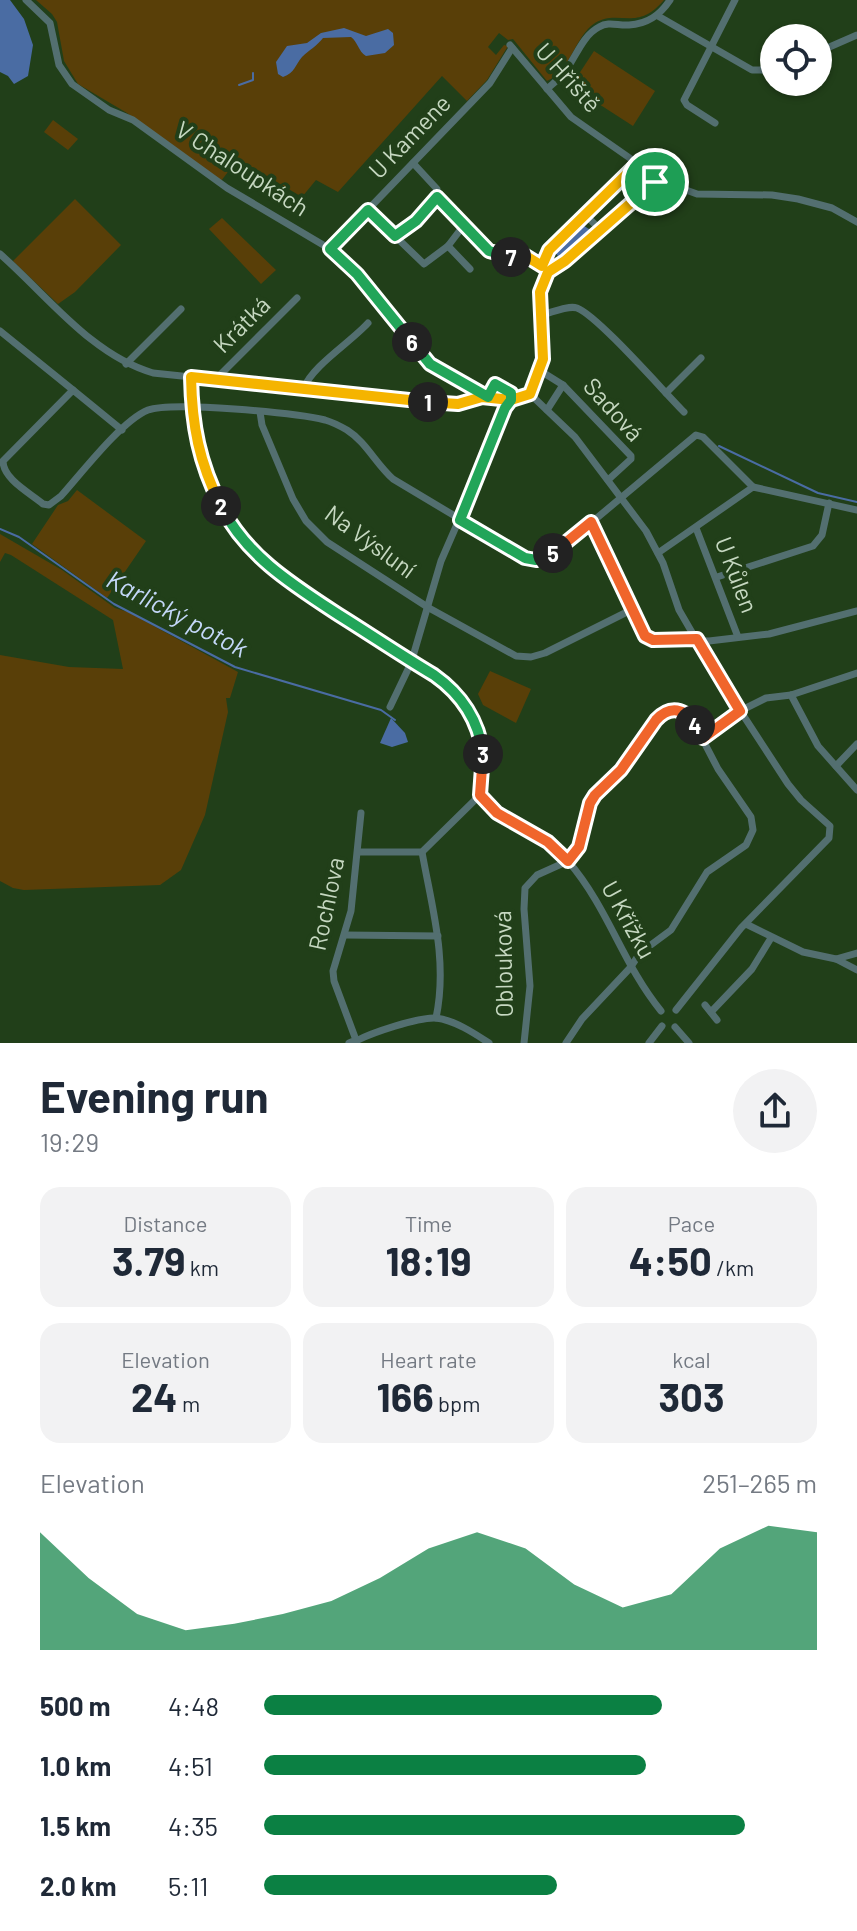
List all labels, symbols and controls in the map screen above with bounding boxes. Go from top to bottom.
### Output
map controls [760,24,832,96]
button: locate [760,24,832,96]
street label: U Hřiště [530,36,608,118]
street label: U Kamene [362,88,456,184]
street label: V Chaloupkách [171,114,315,221]
pin [621,148,689,216]
icon: arrive [633,160,677,204]
pin: 7 [491,237,531,277]
text: 7 [506,244,516,270]
street label: Krátká [207,290,275,358]
pin: 6 [392,322,432,362]
text: 6 [406,329,418,355]
street label: Sadová [578,371,650,447]
pin: 1 [408,382,448,422]
text: 1 [424,389,432,415]
pin: 2 [201,486,241,526]
text: 2 [215,493,227,519]
street label: Na Výsluní [320,498,422,584]
street label: U Kůlen [710,532,765,617]
pin: 5 [533,533,573,573]
text: 5 [547,540,559,566]
water label: Karlický potok [102,563,254,663]
pin: 4 [675,705,715,745]
text: 4 [688,712,702,738]
pin: 3 [463,734,503,774]
text: 3 [477,741,489,767]
street label: Rochlova [302,854,350,953]
street label: U Křížku [596,875,662,963]
street label: Oblouková [487,910,518,1018]
text: Evening run [40,1069,269,1122]
button: share [733,1069,817,1153]
text: 19:29 [40,1126,99,1157]
text: Distance [124,1210,207,1236]
text: Time [405,1210,452,1236]
text: Pace [668,1210,715,1236]
text: 3.79 [112,1236,185,1284]
text: 18:19 [386,1236,471,1284]
text: 4:50 [629,1236,712,1284]
text: km [185,1254,219,1280]
text: /km [712,1254,754,1280]
text: Elevation [121,1346,210,1372]
text: Heart rate [380,1346,477,1372]
text: kcal [672,1346,711,1372]
text: 24 [131,1372,178,1420]
text: 166 [377,1372,434,1420]
text: 303 [659,1372,725,1420]
text: m [178,1390,200,1416]
text: bpm [434,1390,480,1416]
text: Elevation [40,1467,145,1498]
text: 251–265 m [702,1467,817,1498]
text: 500 m [40,1690,111,1721]
text: 4:48 [168,1690,219,1721]
text: 1.0 km [40,1750,111,1781]
text: 4:51 [168,1750,213,1781]
text: 1.5 km [40,1810,111,1841]
text: 4:35 [168,1810,218,1841]
text: 2.0 km [40,1870,117,1901]
text: 5:11 [168,1870,208,1901]

